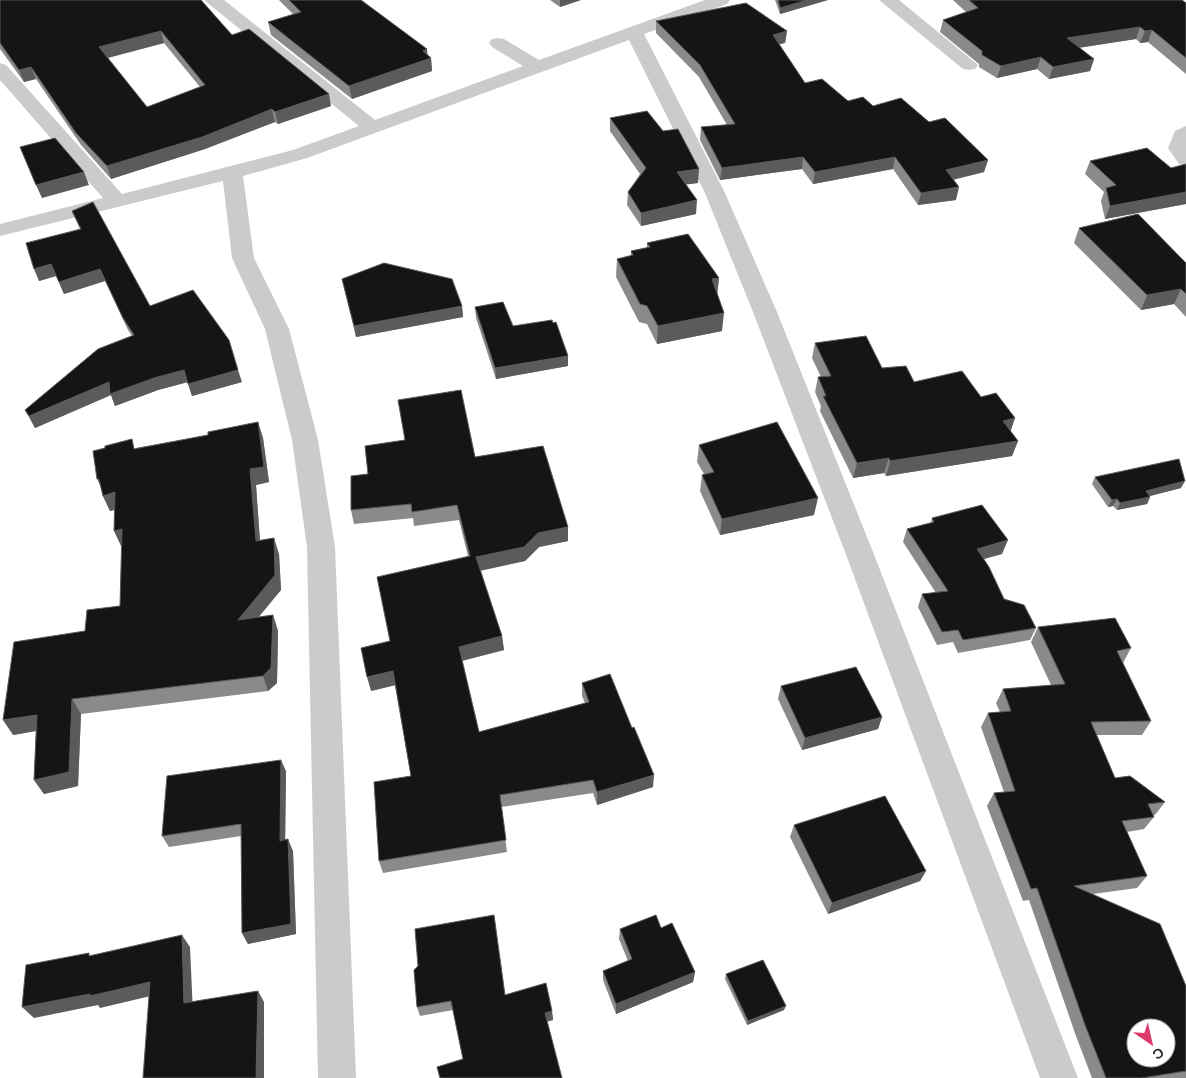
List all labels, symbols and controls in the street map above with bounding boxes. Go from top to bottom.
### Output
north arrow [1126,1018,1176,1068]
text: С [1150,1044,1167,1063]

